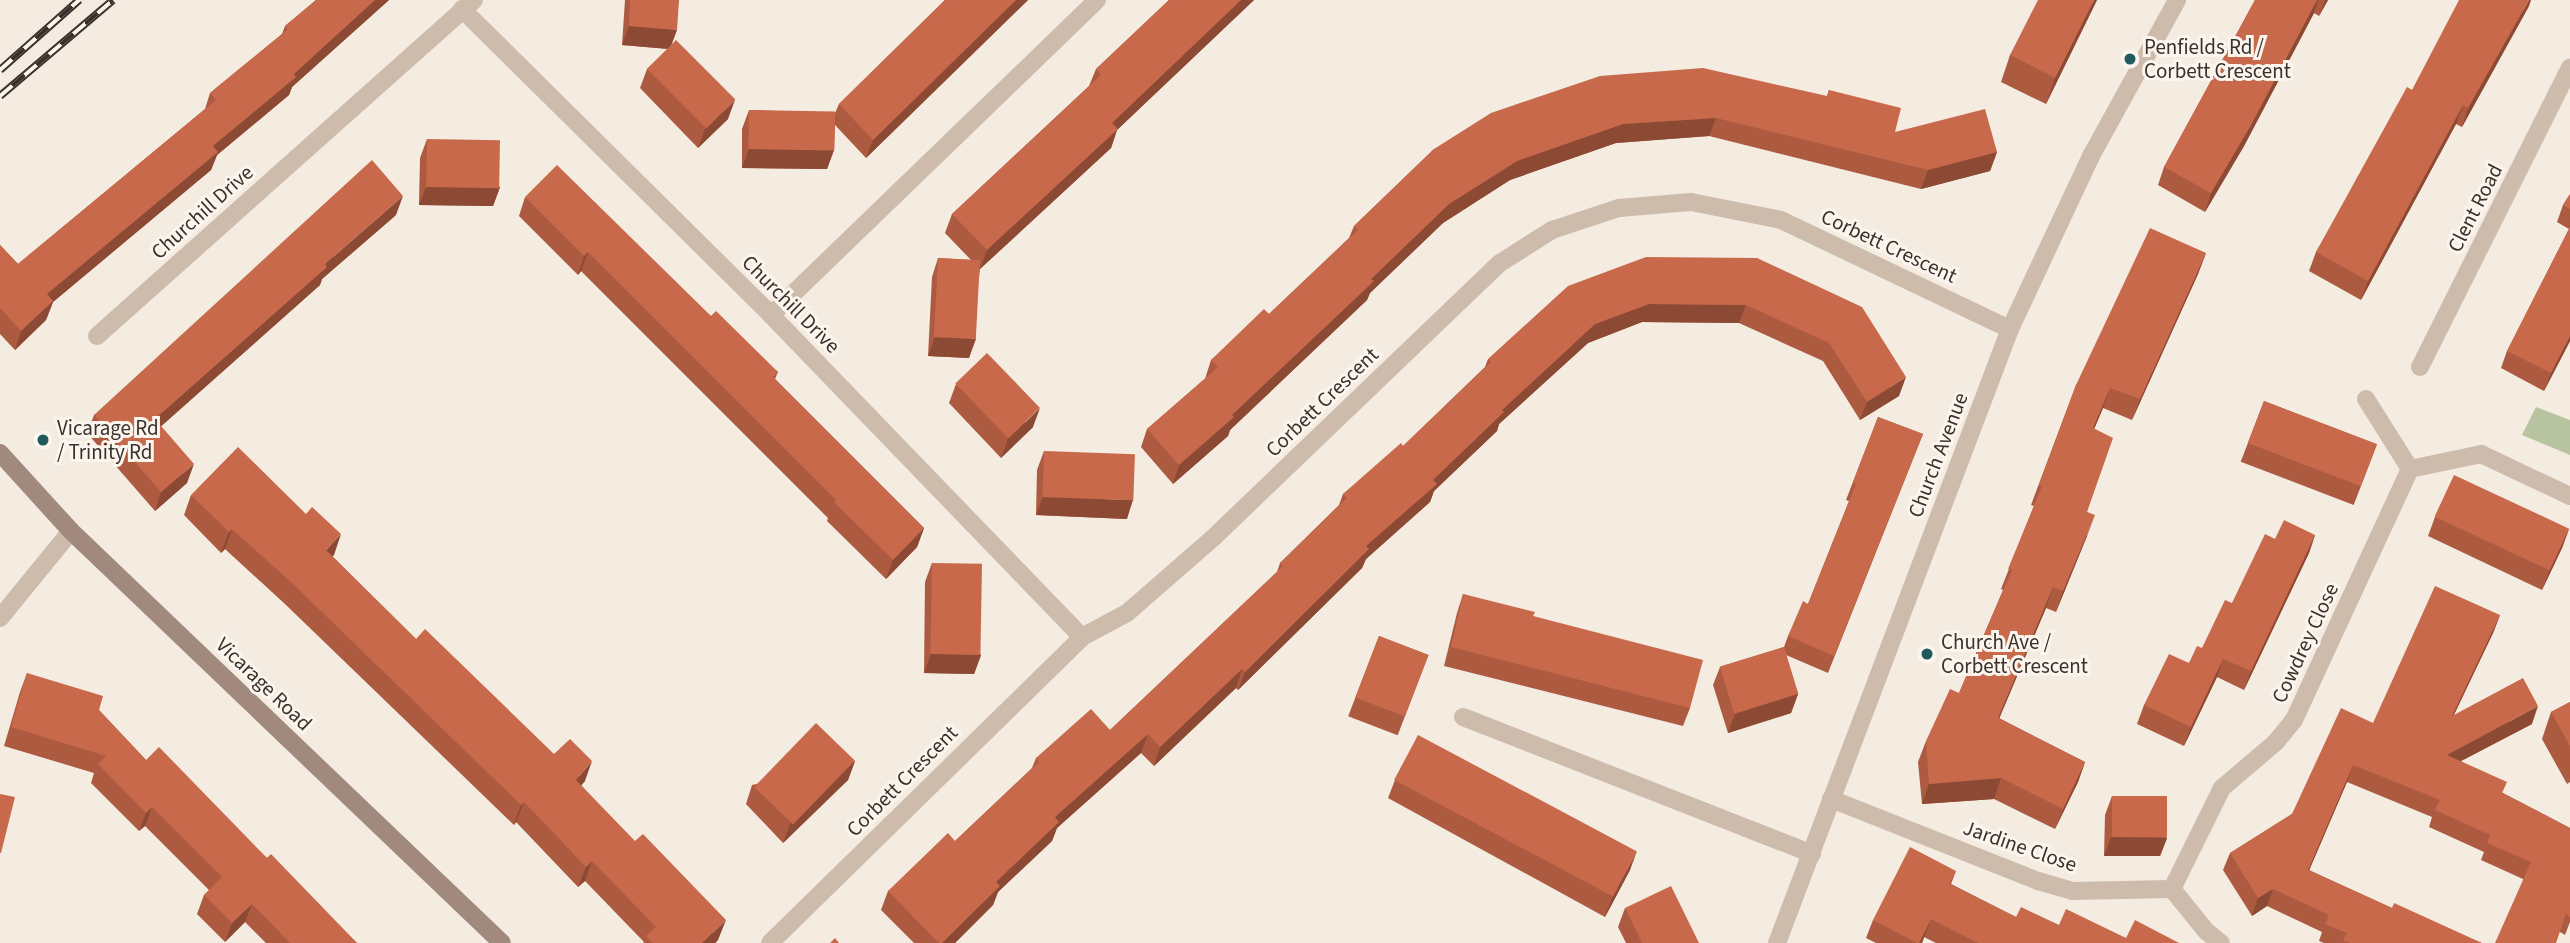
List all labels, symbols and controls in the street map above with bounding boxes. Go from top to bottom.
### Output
place label: Penfields Rd / Corbett Crescent [2144,34,2291,84]
marker: Penfields Rd / Corbett Crescent [2122,51,2138,67]
street label: Churchill Drive [146,160,258,264]
street label: Clent Road [2442,160,2508,256]
street label: Corbett Crescent [1817,204,1961,288]
street label: Churchill Drive [737,250,845,358]
street label: Corbett Crescent [1260,342,1384,462]
street label: Church Avenue [1903,389,1973,521]
place label: Vicarage Rd / Trinity Rd [57,415,159,465]
marker: Vicarage Rd / Trinity Rd [35,432,51,448]
street label: Cowdrey Close [2266,579,2344,707]
place label: Church Ave / Corbett Crescent [1941,629,2088,679]
street label: Vicarage Road [211,632,317,736]
marker: Church Ave / Corbett Crescent [1919,646,1935,662]
street label: Corbett Crescent [841,720,963,842]
street label: Jardine Close [1960,815,2080,877]

